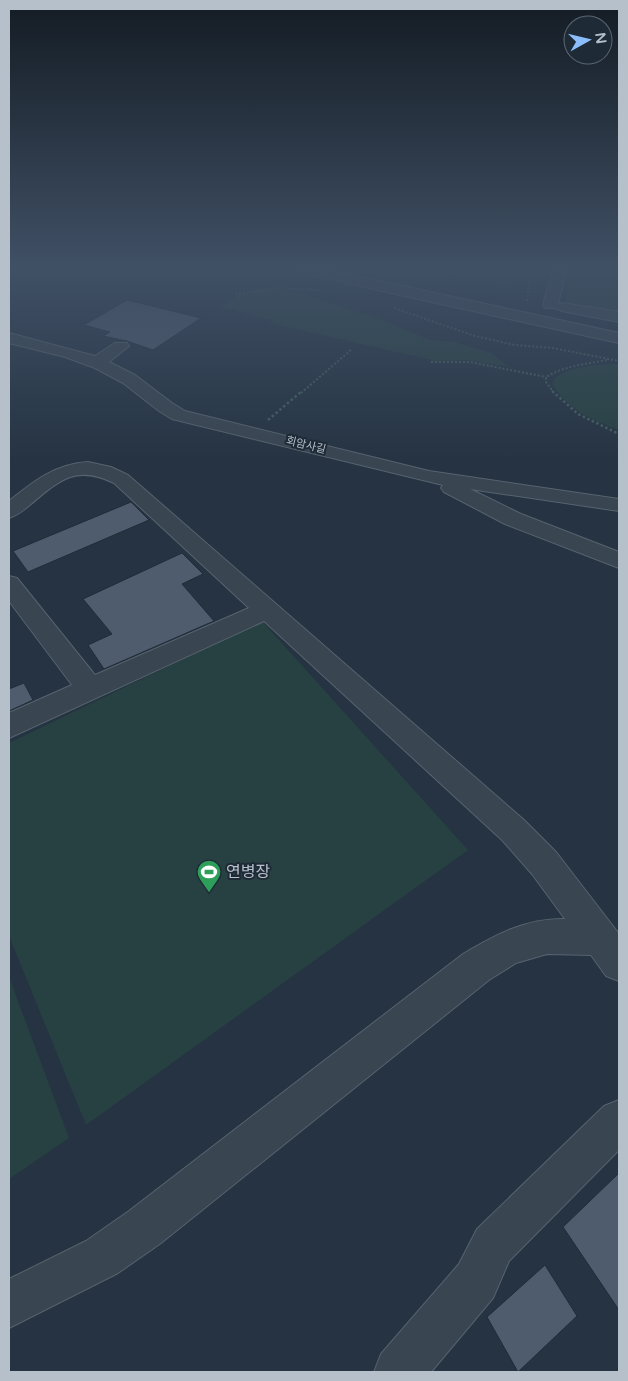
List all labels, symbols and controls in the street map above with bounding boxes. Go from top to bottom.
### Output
north arrow [563,15,613,65]
text: N [591,32,610,45]
street label: 회암사길 [285,434,327,456]
sports icon: 연병장 [196,859,222,893]
place label: 연병장 [226,862,270,882]

